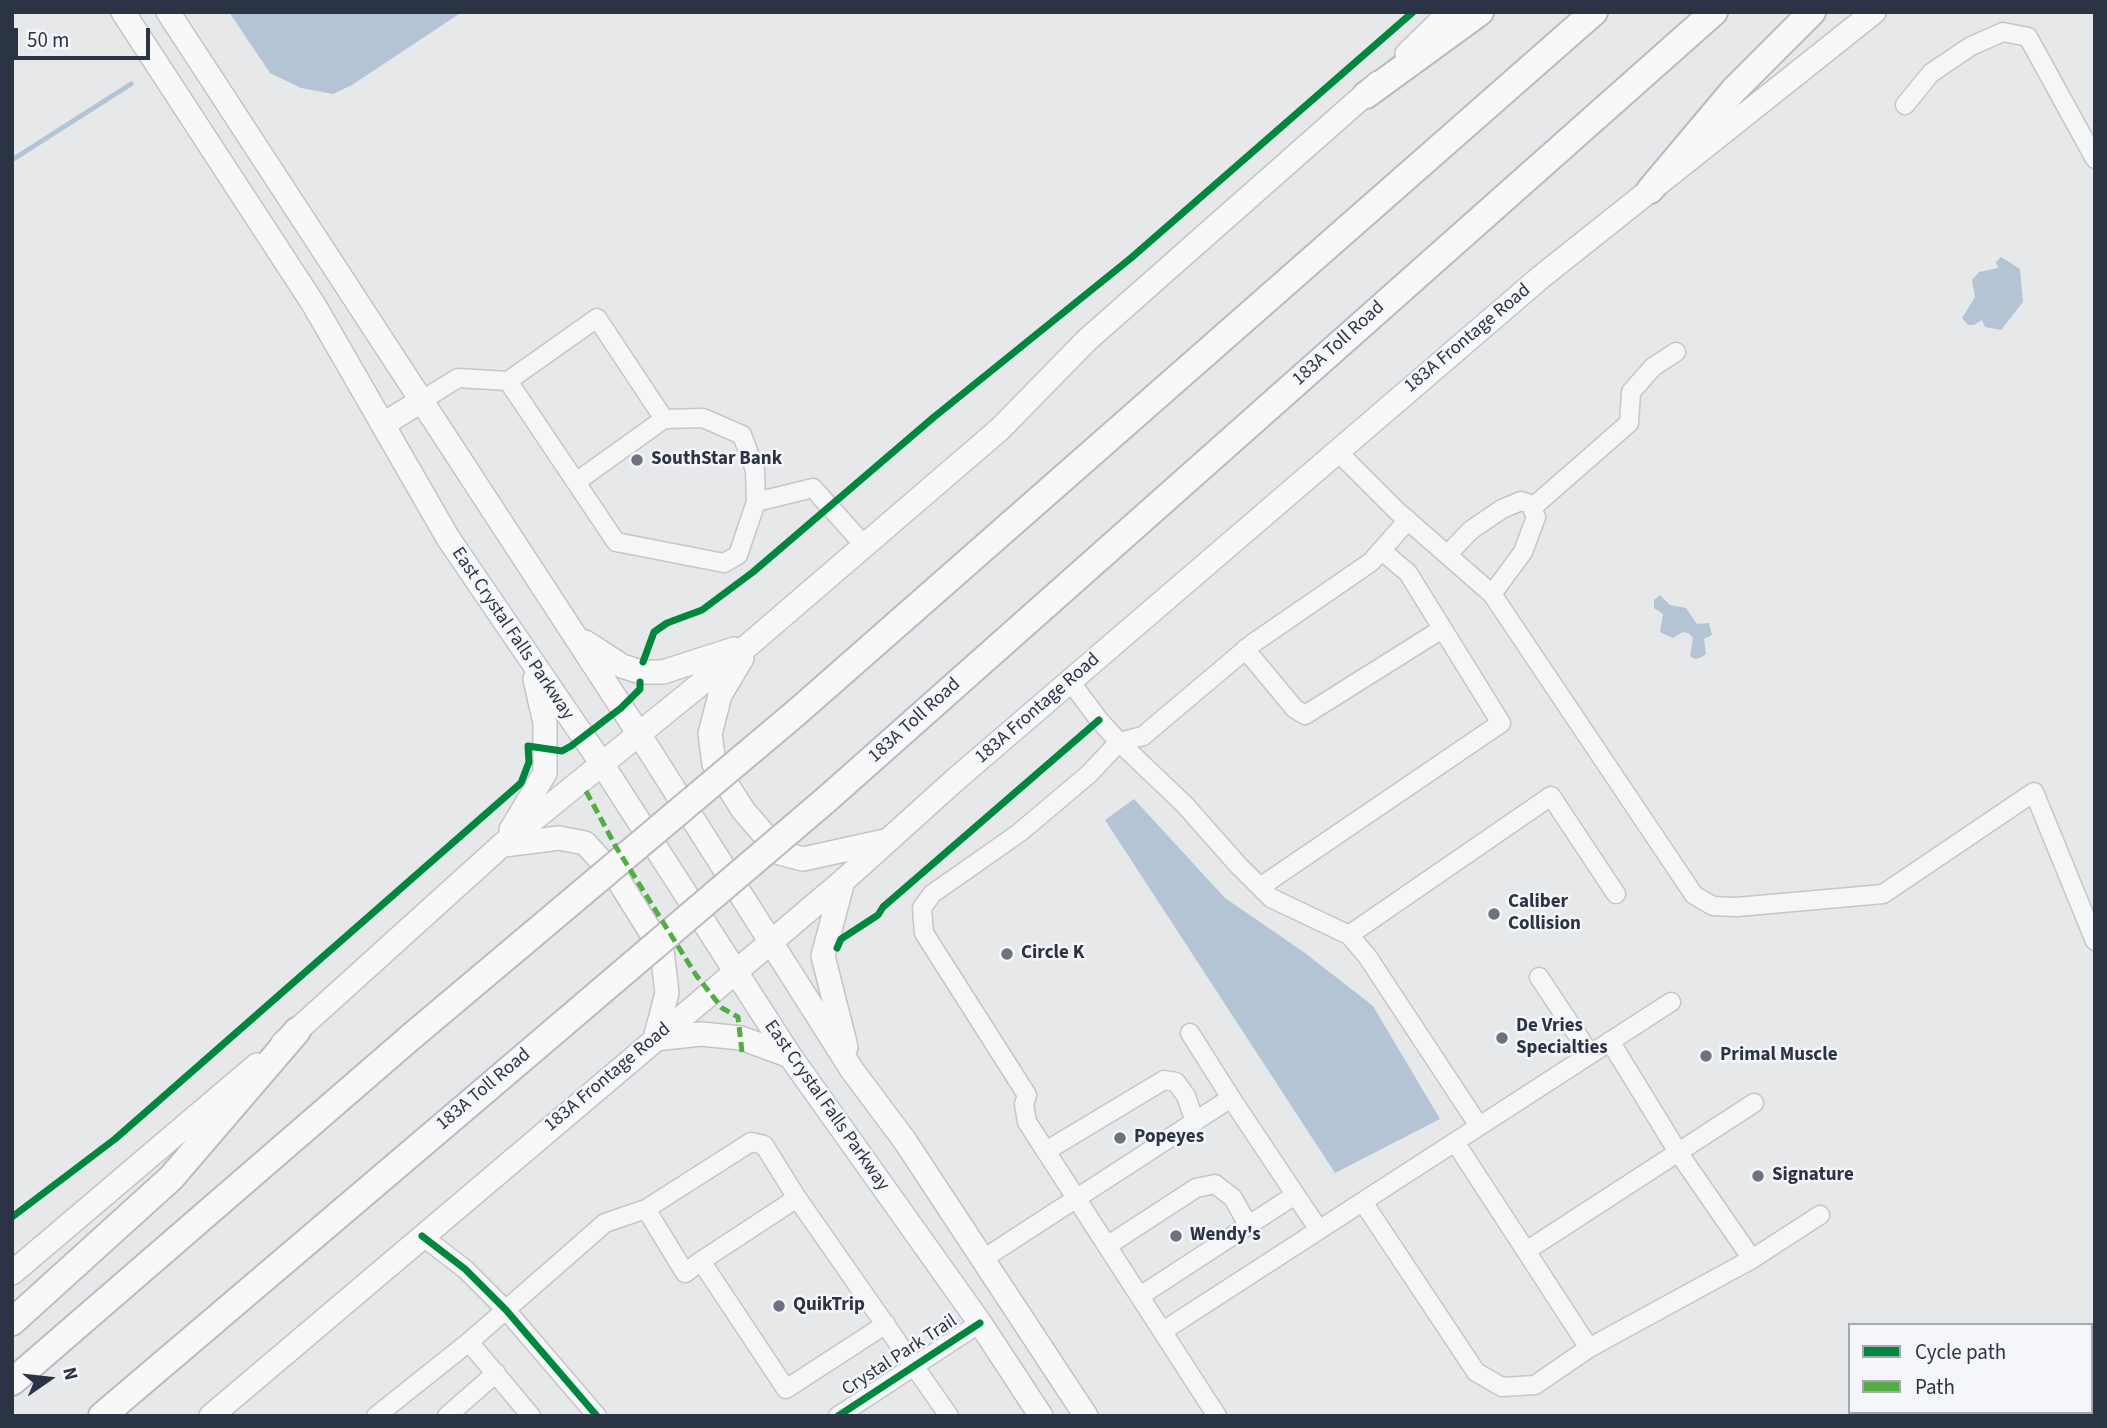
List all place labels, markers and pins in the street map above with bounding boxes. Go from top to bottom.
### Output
place label: SouthStar Bank [651,449,782,471]
marker: SouthStar Bank [629,452,645,468]
place label: Caliber Collision [1508,892,1581,936]
marker: Caliber Collision [1486,906,1502,922]
place label: Circle K [1021,943,1084,965]
marker: Circle K [999,946,1015,962]
place label: De Vries Specialties [1516,1016,1608,1060]
marker: De Vries Specialties [1494,1030,1510,1046]
place label: Primal Muscle [1720,1045,1838,1067]
marker: Primal Muscle [1698,1048,1714,1064]
place label: Popeyes [1134,1127,1204,1149]
marker: Popeyes [1112,1130,1128,1146]
place label: Signature [1772,1165,1854,1187]
marker: Signature [1750,1168,1766,1184]
place label: Wendy's [1190,1225,1261,1247]
marker: Wendy's [1168,1228,1184,1244]
place label: QuikTrip [793,1295,865,1317]
marker: QuikTrip [771,1298,787,1314]

